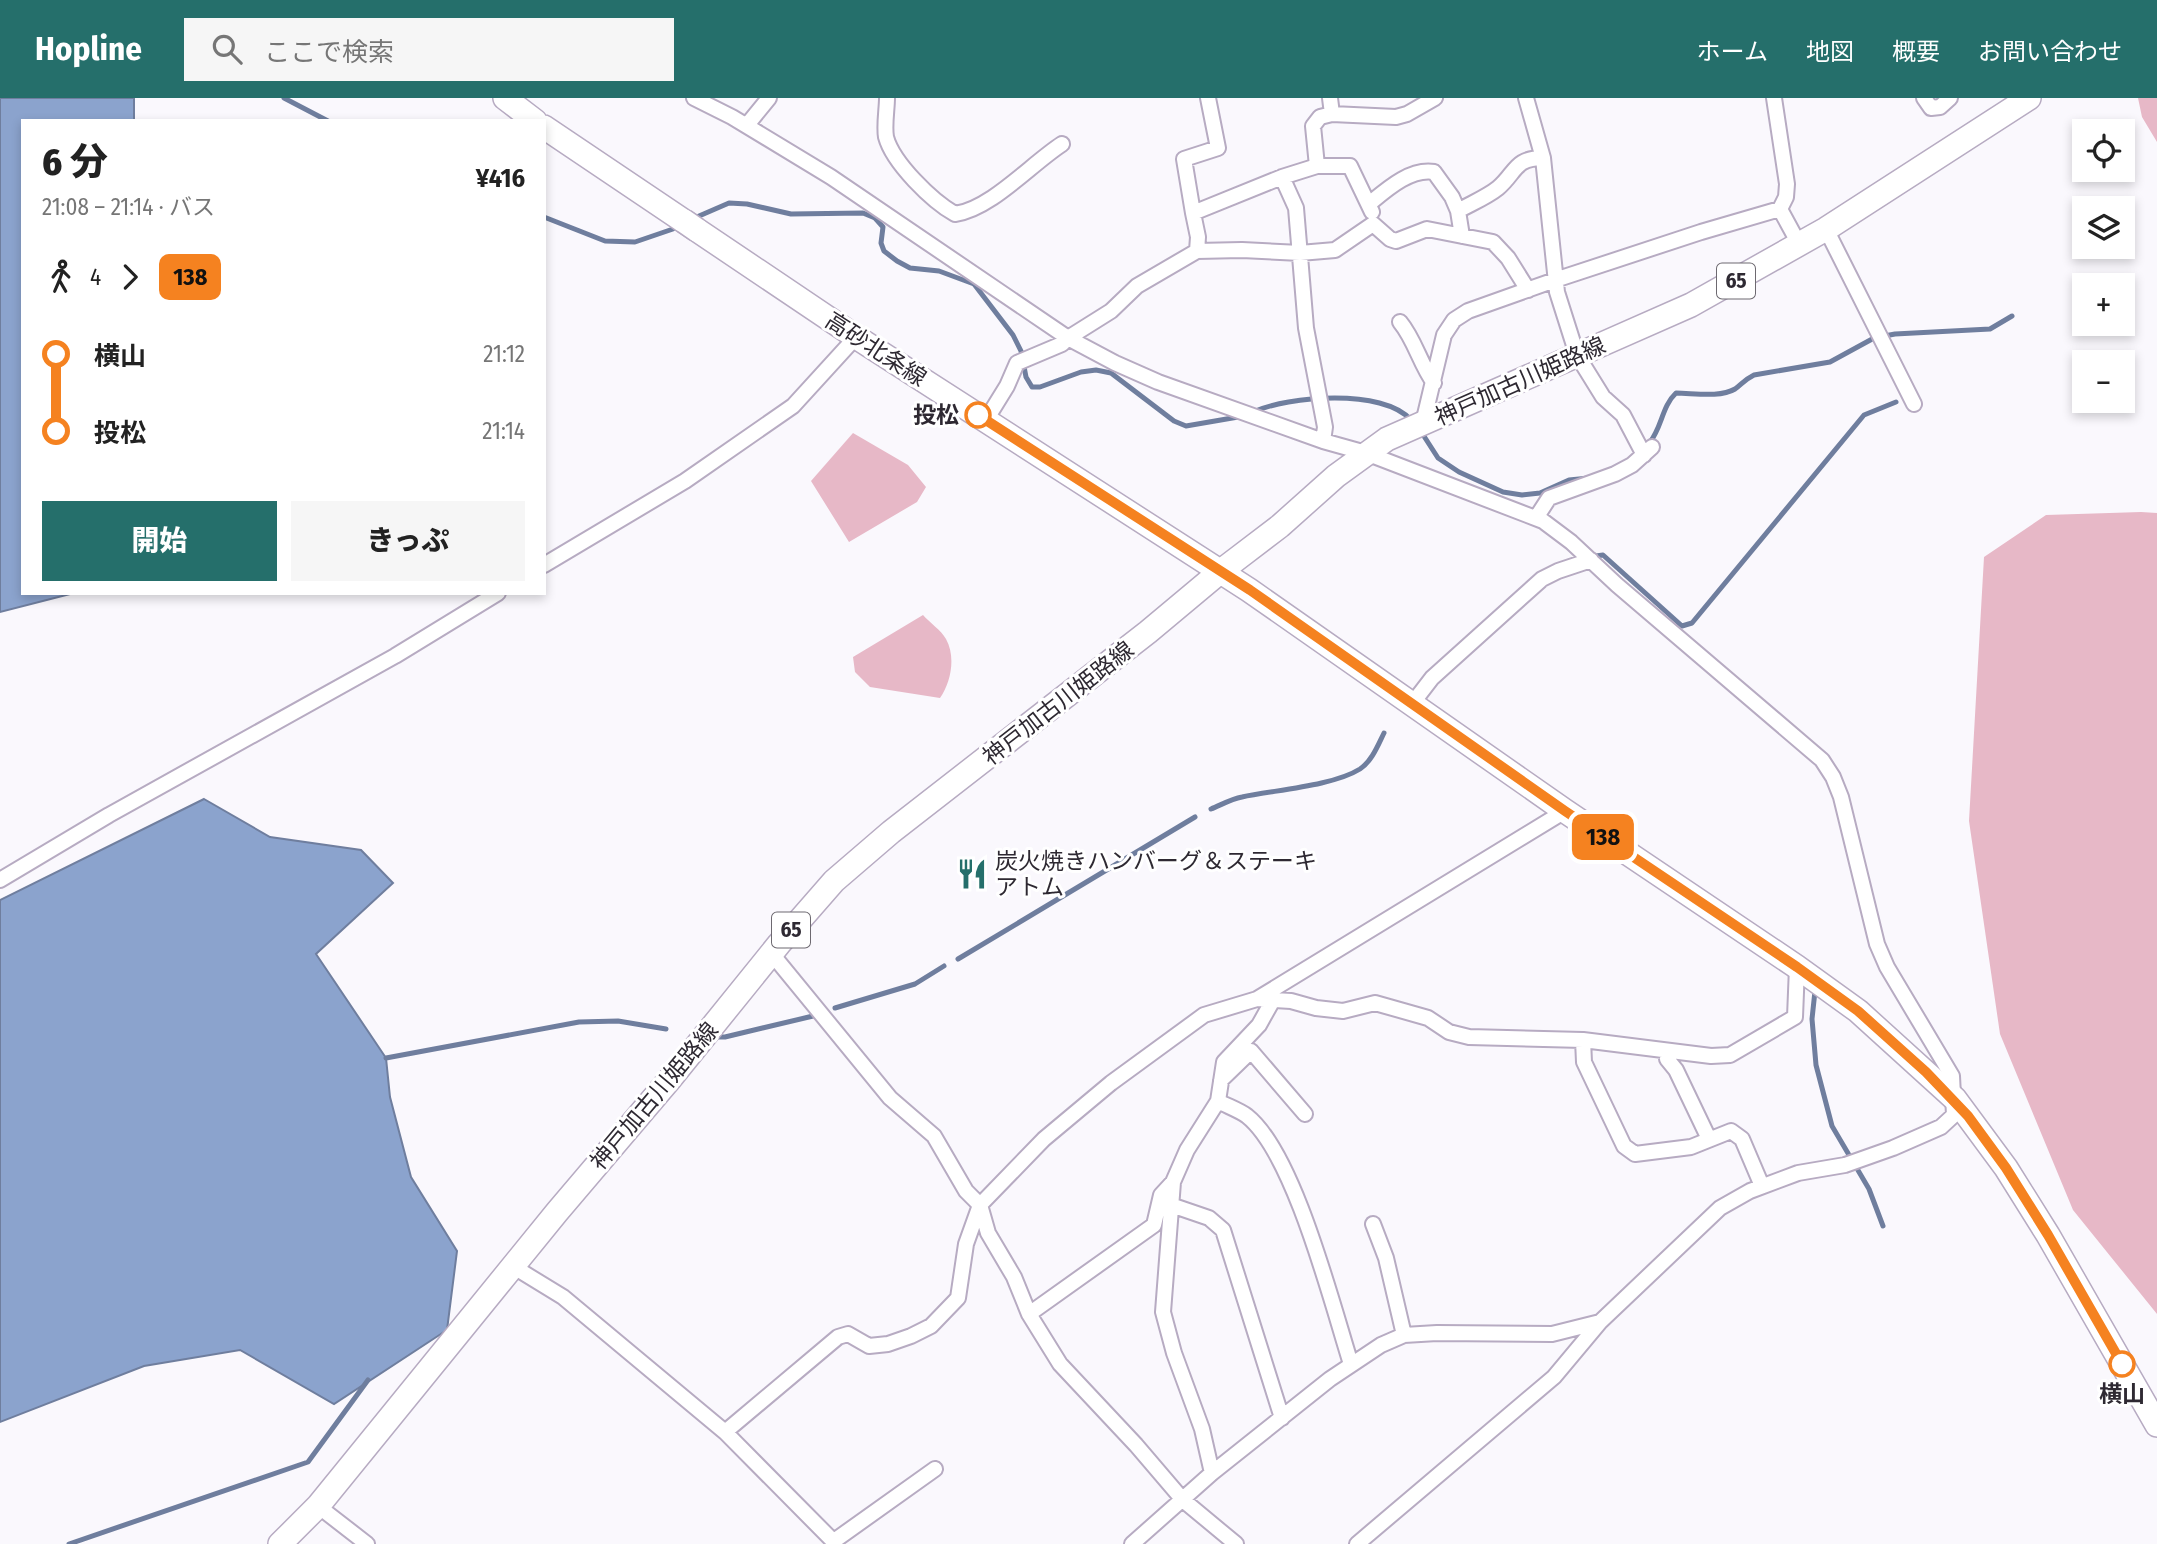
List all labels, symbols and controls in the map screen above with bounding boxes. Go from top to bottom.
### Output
search box [184,18,674,81]
text: Hopline [35,29,142,69]
icon: search [208,30,246,68]
text: ここで検索 [264,37,394,68]
text: ホーム [1697,38,1768,66]
text: 地図 [1806,38,1854,66]
text: 概要 [1892,38,1940,66]
text: お問い合わせ [1978,38,2122,66]
map controls [2072,119,2135,413]
button: locate [2072,119,2135,182]
text: 6 分 [42,139,108,185]
text: ¥416 [476,163,525,194]
text: 21:08 – 21:14 · バス [42,193,215,221]
button: layers [2072,196,2135,259]
icon: walk [42,258,80,296]
icon: forward [111,258,149,296]
text: 4 [90,263,101,291]
text: 138 [173,263,207,291]
road number: 65 [1717,264,1755,298]
button: + [2072,273,2135,336]
street label: 高砂北条線 [820,306,932,392]
street label: 神戸加古川姫路線 [1430,331,1610,431]
text: 21:12 [483,340,525,368]
text: 横山 [94,341,146,372]
button: − [2072,350,2135,413]
place label: 投松 [913,401,959,429]
marker: 投松 [965,402,991,428]
text: 21:14 [482,417,525,445]
text: 投松 [94,418,146,449]
button: 開始 [42,501,277,581]
button: きっぷ [291,501,525,581]
street label: 神戸加古川姫路線 [977,635,1139,771]
line badge: 138 [1563,814,1643,860]
text: 138 [1586,823,1620,851]
place label: 炭火焼きハンバーグ＆ステーキ アトム [995,847,1317,901]
restaurant icon: 炭火焼きハンバーグ＆ステーキ アトム [955,857,989,891]
road number: 65 [772,912,810,948]
street label: 神戸加古川姫路線 [584,1017,724,1175]
marker: 横山 [2109,1351,2135,1377]
place label: 横山 [2099,1380,2145,1408]

